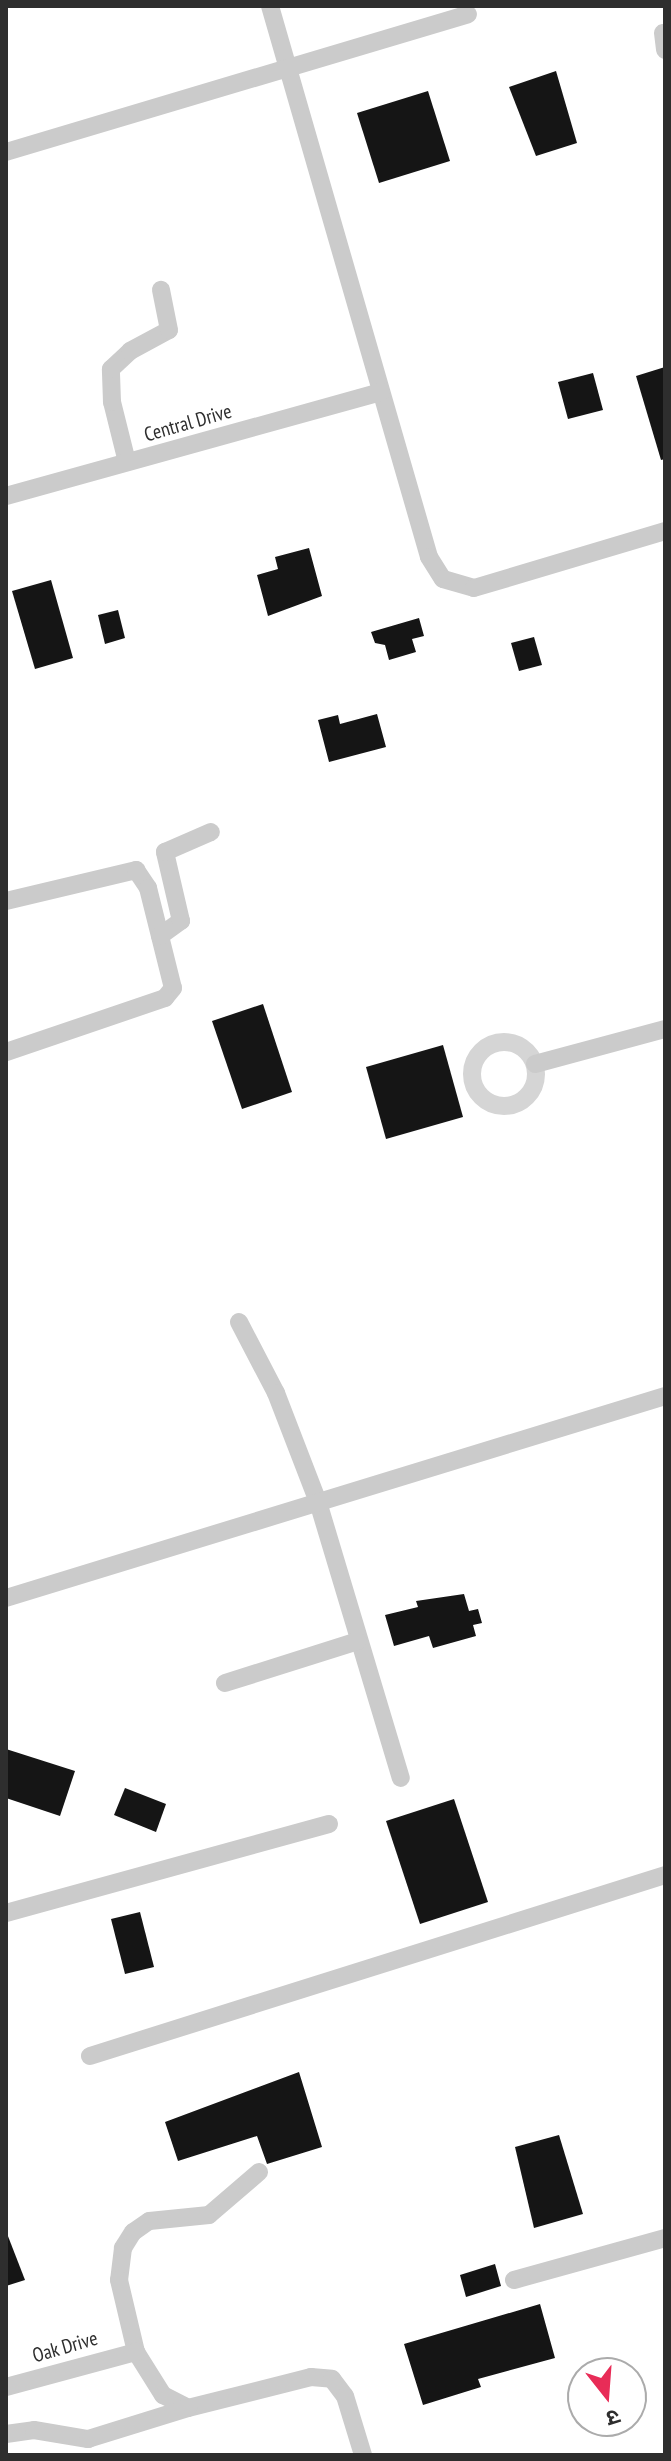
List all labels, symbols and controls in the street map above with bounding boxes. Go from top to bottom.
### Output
street label: Central Drive [142,399,234,447]
street label: Oak Drive [29,2326,101,2368]
north arrow [567,2357,647,2437]
text: उ [603,2403,624,2433]

